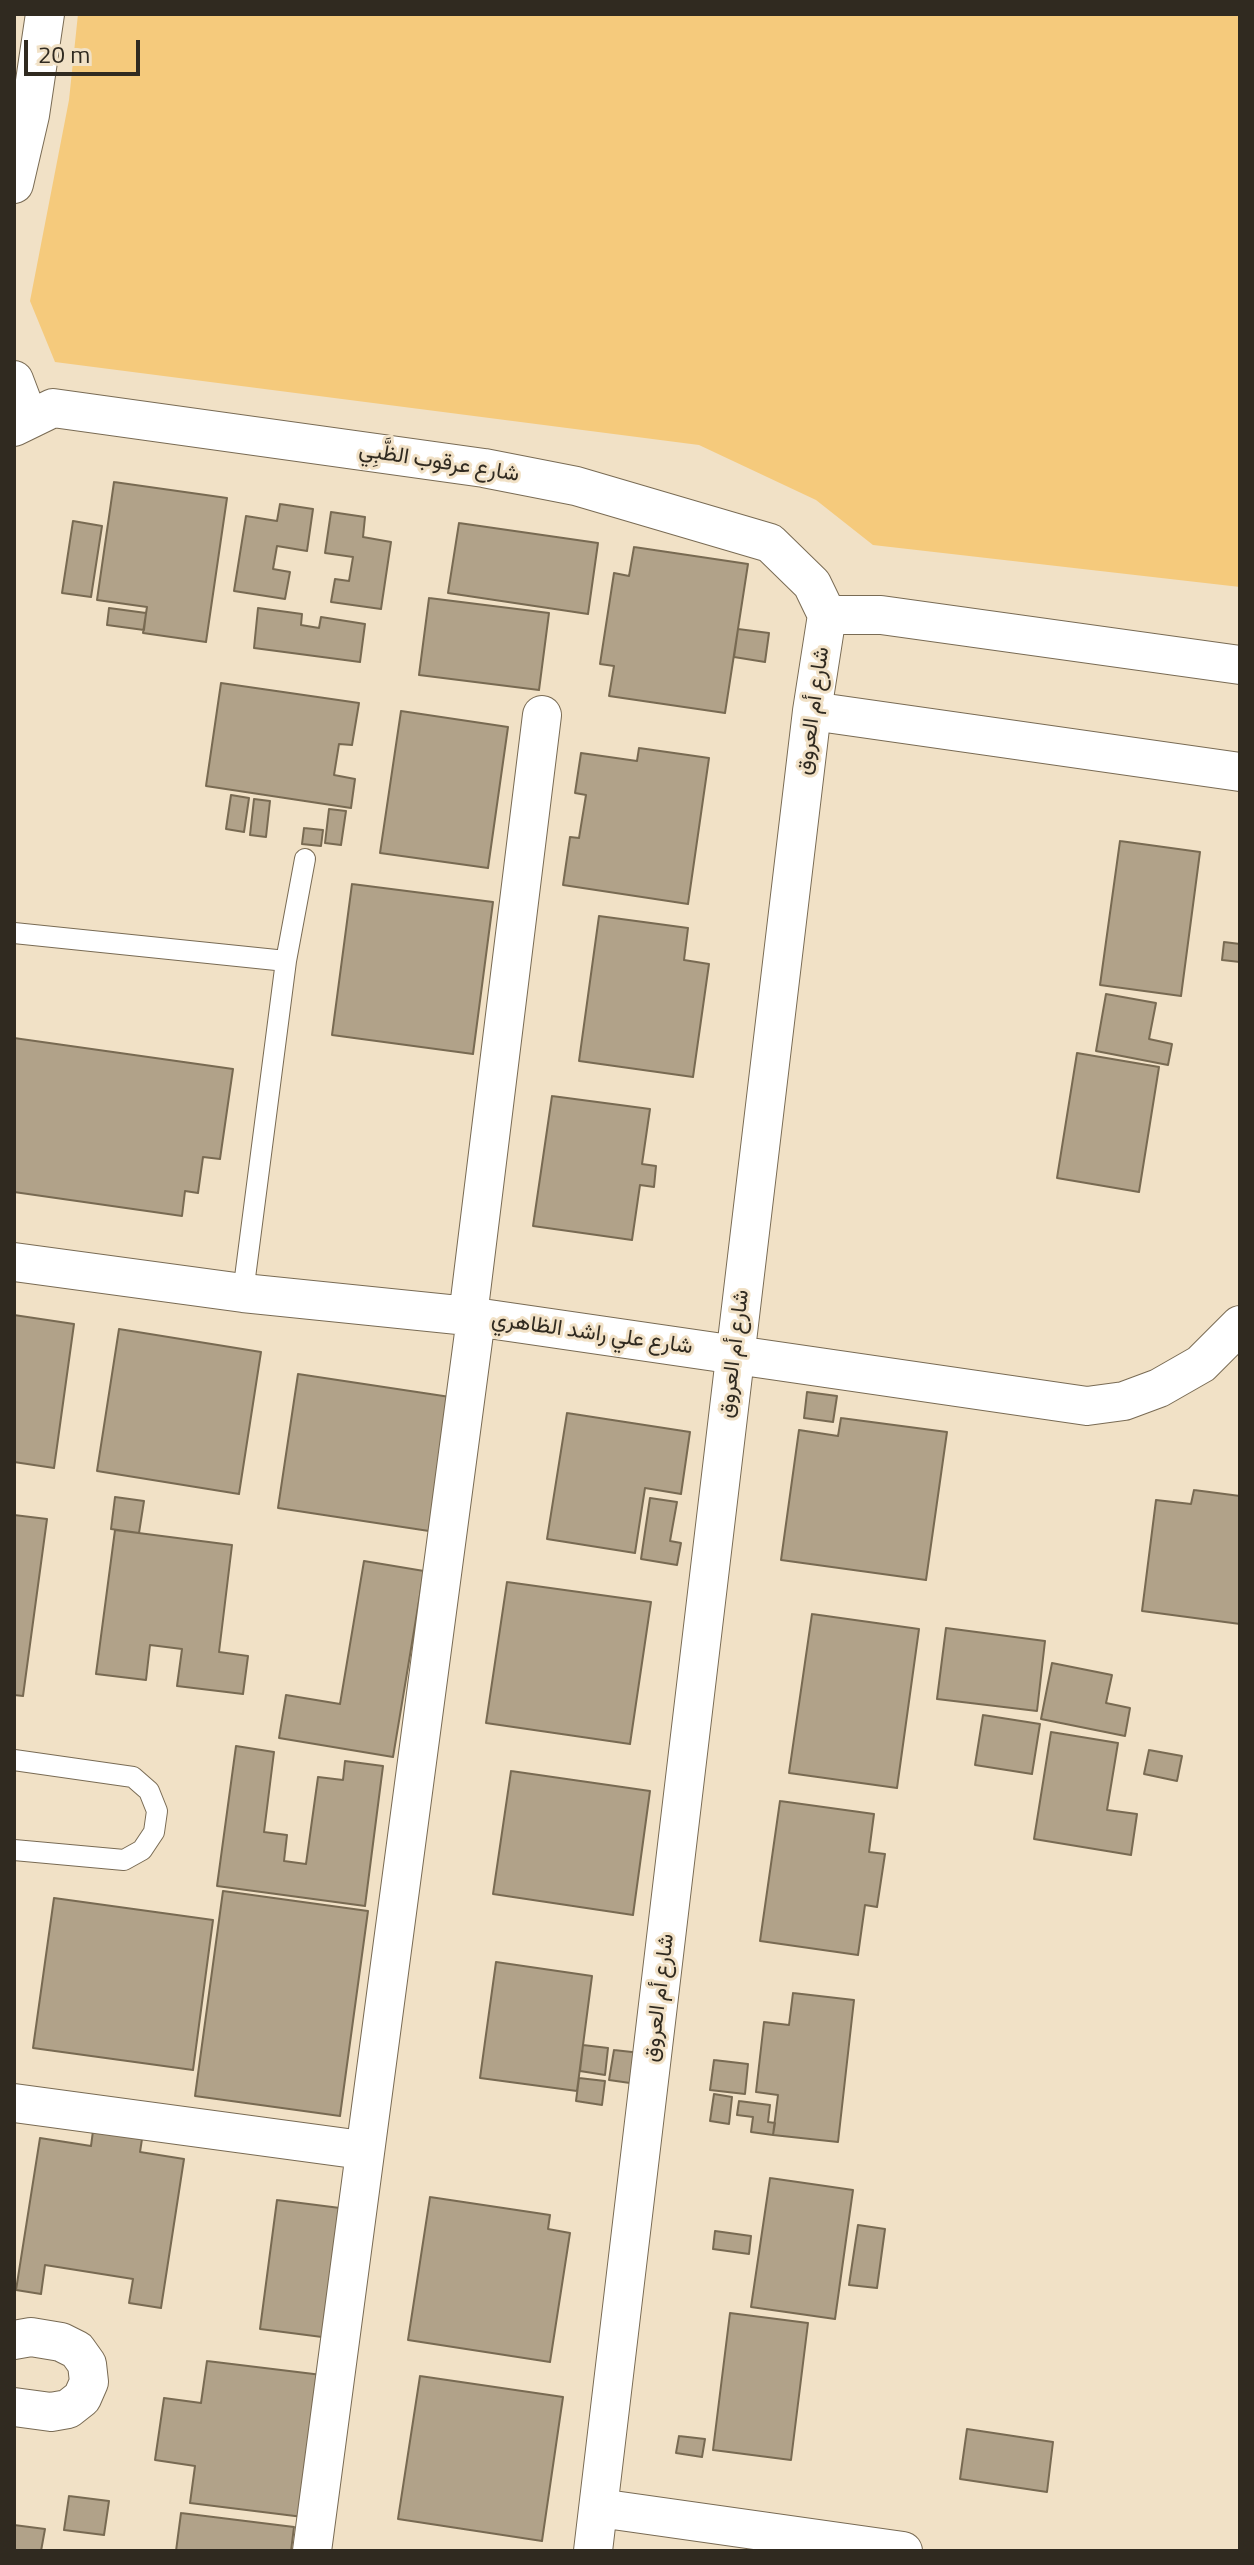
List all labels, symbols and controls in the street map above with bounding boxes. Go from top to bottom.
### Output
scale bar [28,24,144,74]
text: 20 m [38,36,90,72]
street label: شارع عرقوب الظَّبِي [357,437,521,489]
street label: شارع أم العروق [792,645,836,777]
street label: شارع أم العروق [714,1288,756,1420]
street label: شارع علي راشد الظاهري [490,1307,694,1361]
street label: شارع أم العروق [639,1932,681,2064]

